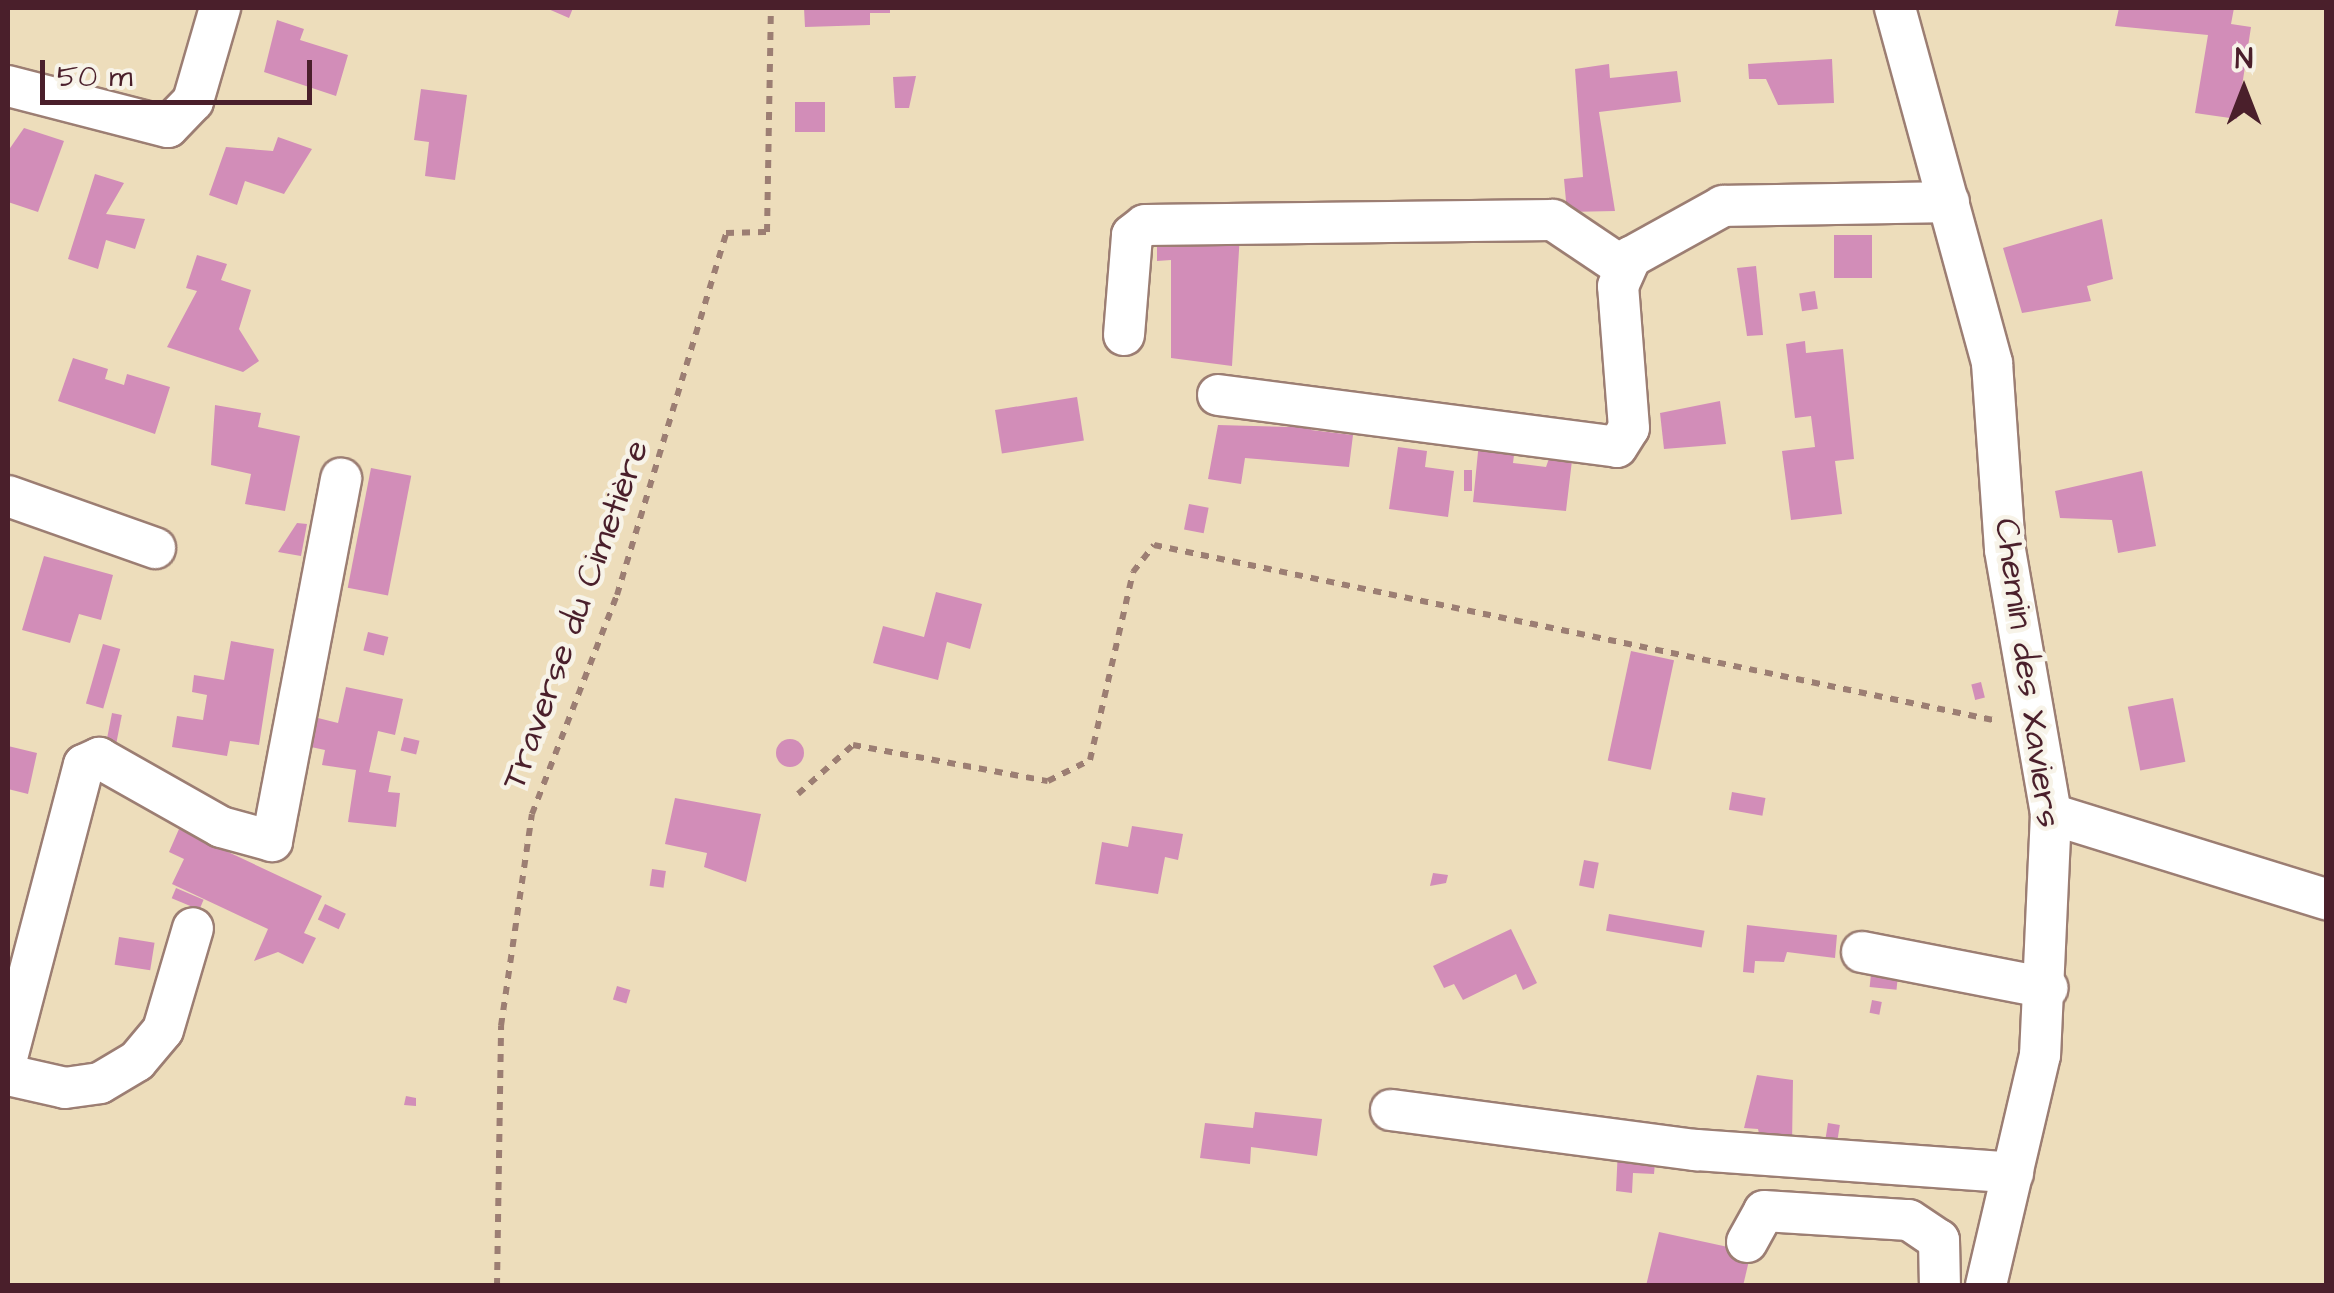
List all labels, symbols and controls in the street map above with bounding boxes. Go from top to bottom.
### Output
scale bar [45,40,318,102]
north arrow [2194,40,2294,140]
text: N [2235,40,2253,79]
text: 50 m [57,56,133,98]
street label: Traverse du Cimetière [493,435,659,795]
street label: Chemin des Xaviers [1985,516,2069,830]

